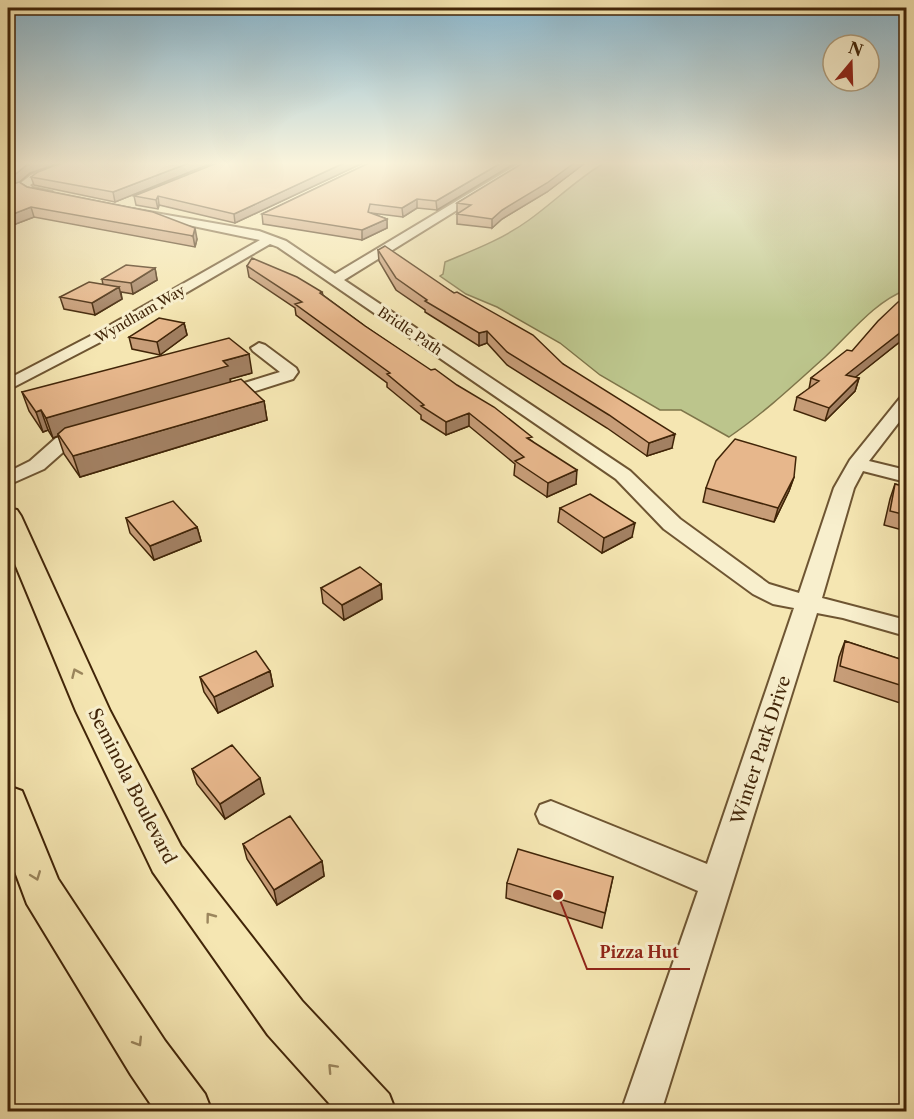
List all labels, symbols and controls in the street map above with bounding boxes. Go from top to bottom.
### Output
north arrow [821,33,881,93]
text: N [846,37,866,61]
street label: Wyndham Way [91,281,188,348]
street label: Bridle Path [374,303,446,359]
one-way arrow [72,668,84,679]
street label: Winter Park Drive [726,673,795,828]
street label: Seminola Boulevard [83,705,181,867]
one-way arrow [29,870,42,881]
one-way arrow [206,912,217,923]
callout: Pizza Hut [587,935,690,969]
text: Pizza Hut [599,942,679,962]
one-way arrow [131,1035,142,1046]
one-way arrow [328,1065,339,1076]

